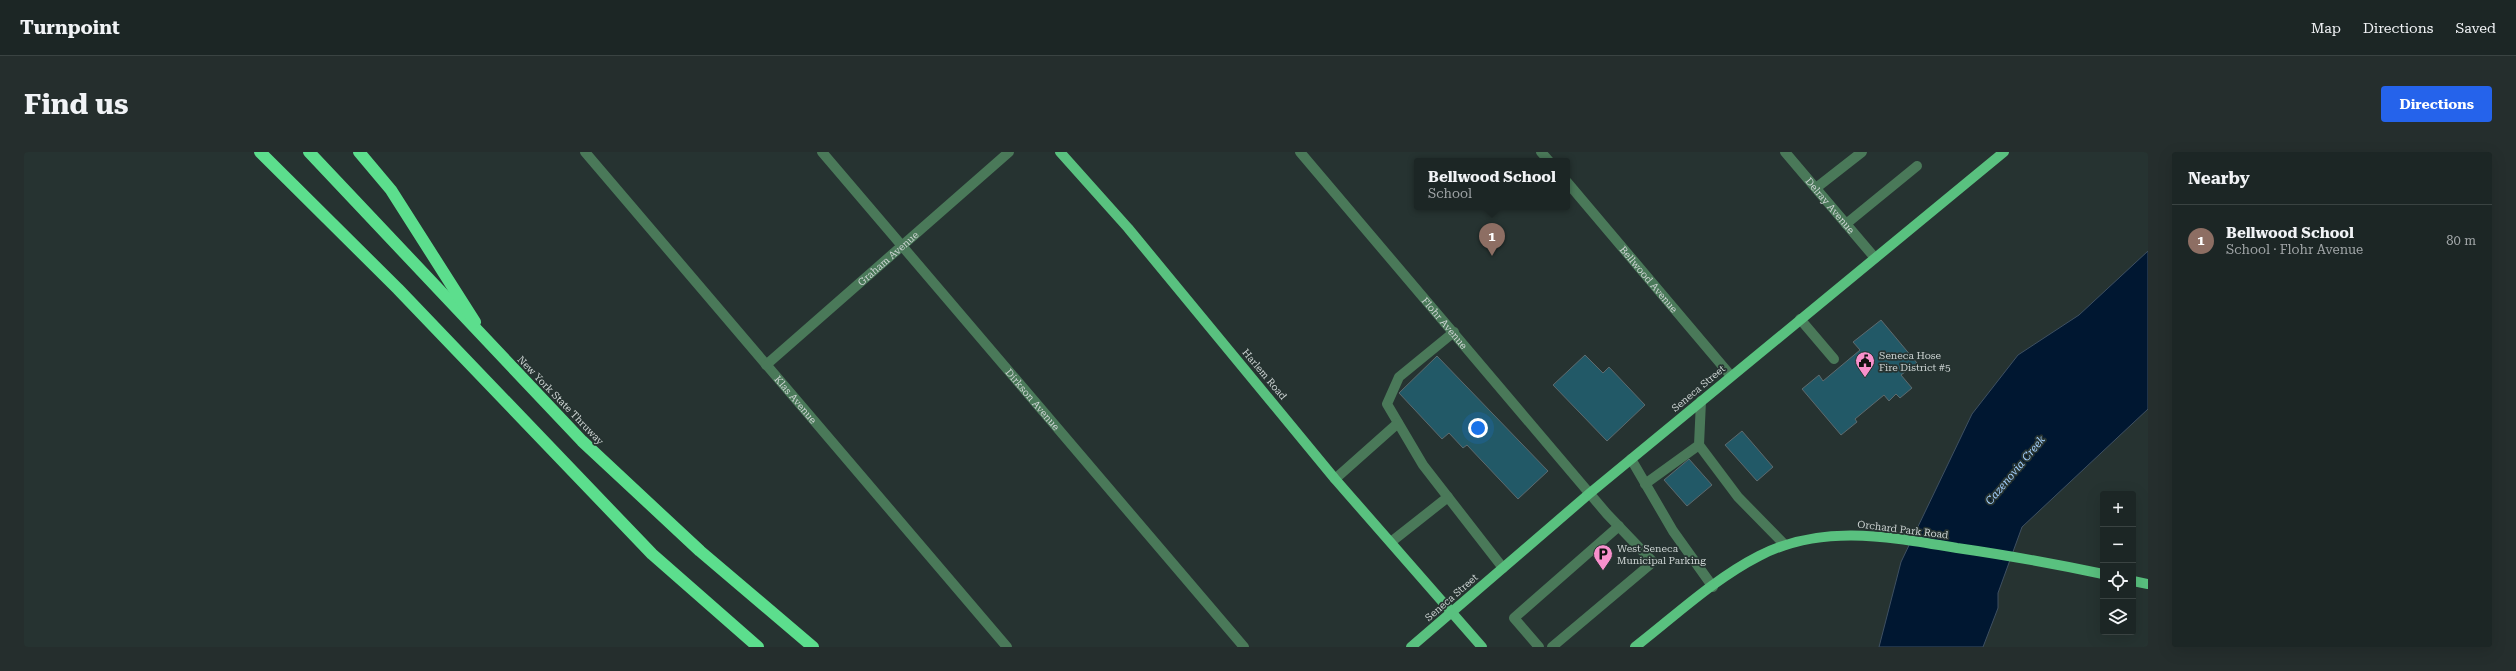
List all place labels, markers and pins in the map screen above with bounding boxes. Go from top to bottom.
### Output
pin: 1 [1479,223,1505,256]
public building icon: Seneca Hose Fire District #5 [1854,350,1876,378]
place label: Seneca Hose Fire District #5 [1879,350,1951,373]
parking icon: West Seneca Municipal Parking [1592,543,1614,571]
place label: West Seneca Municipal Parking [1617,543,1706,566]

